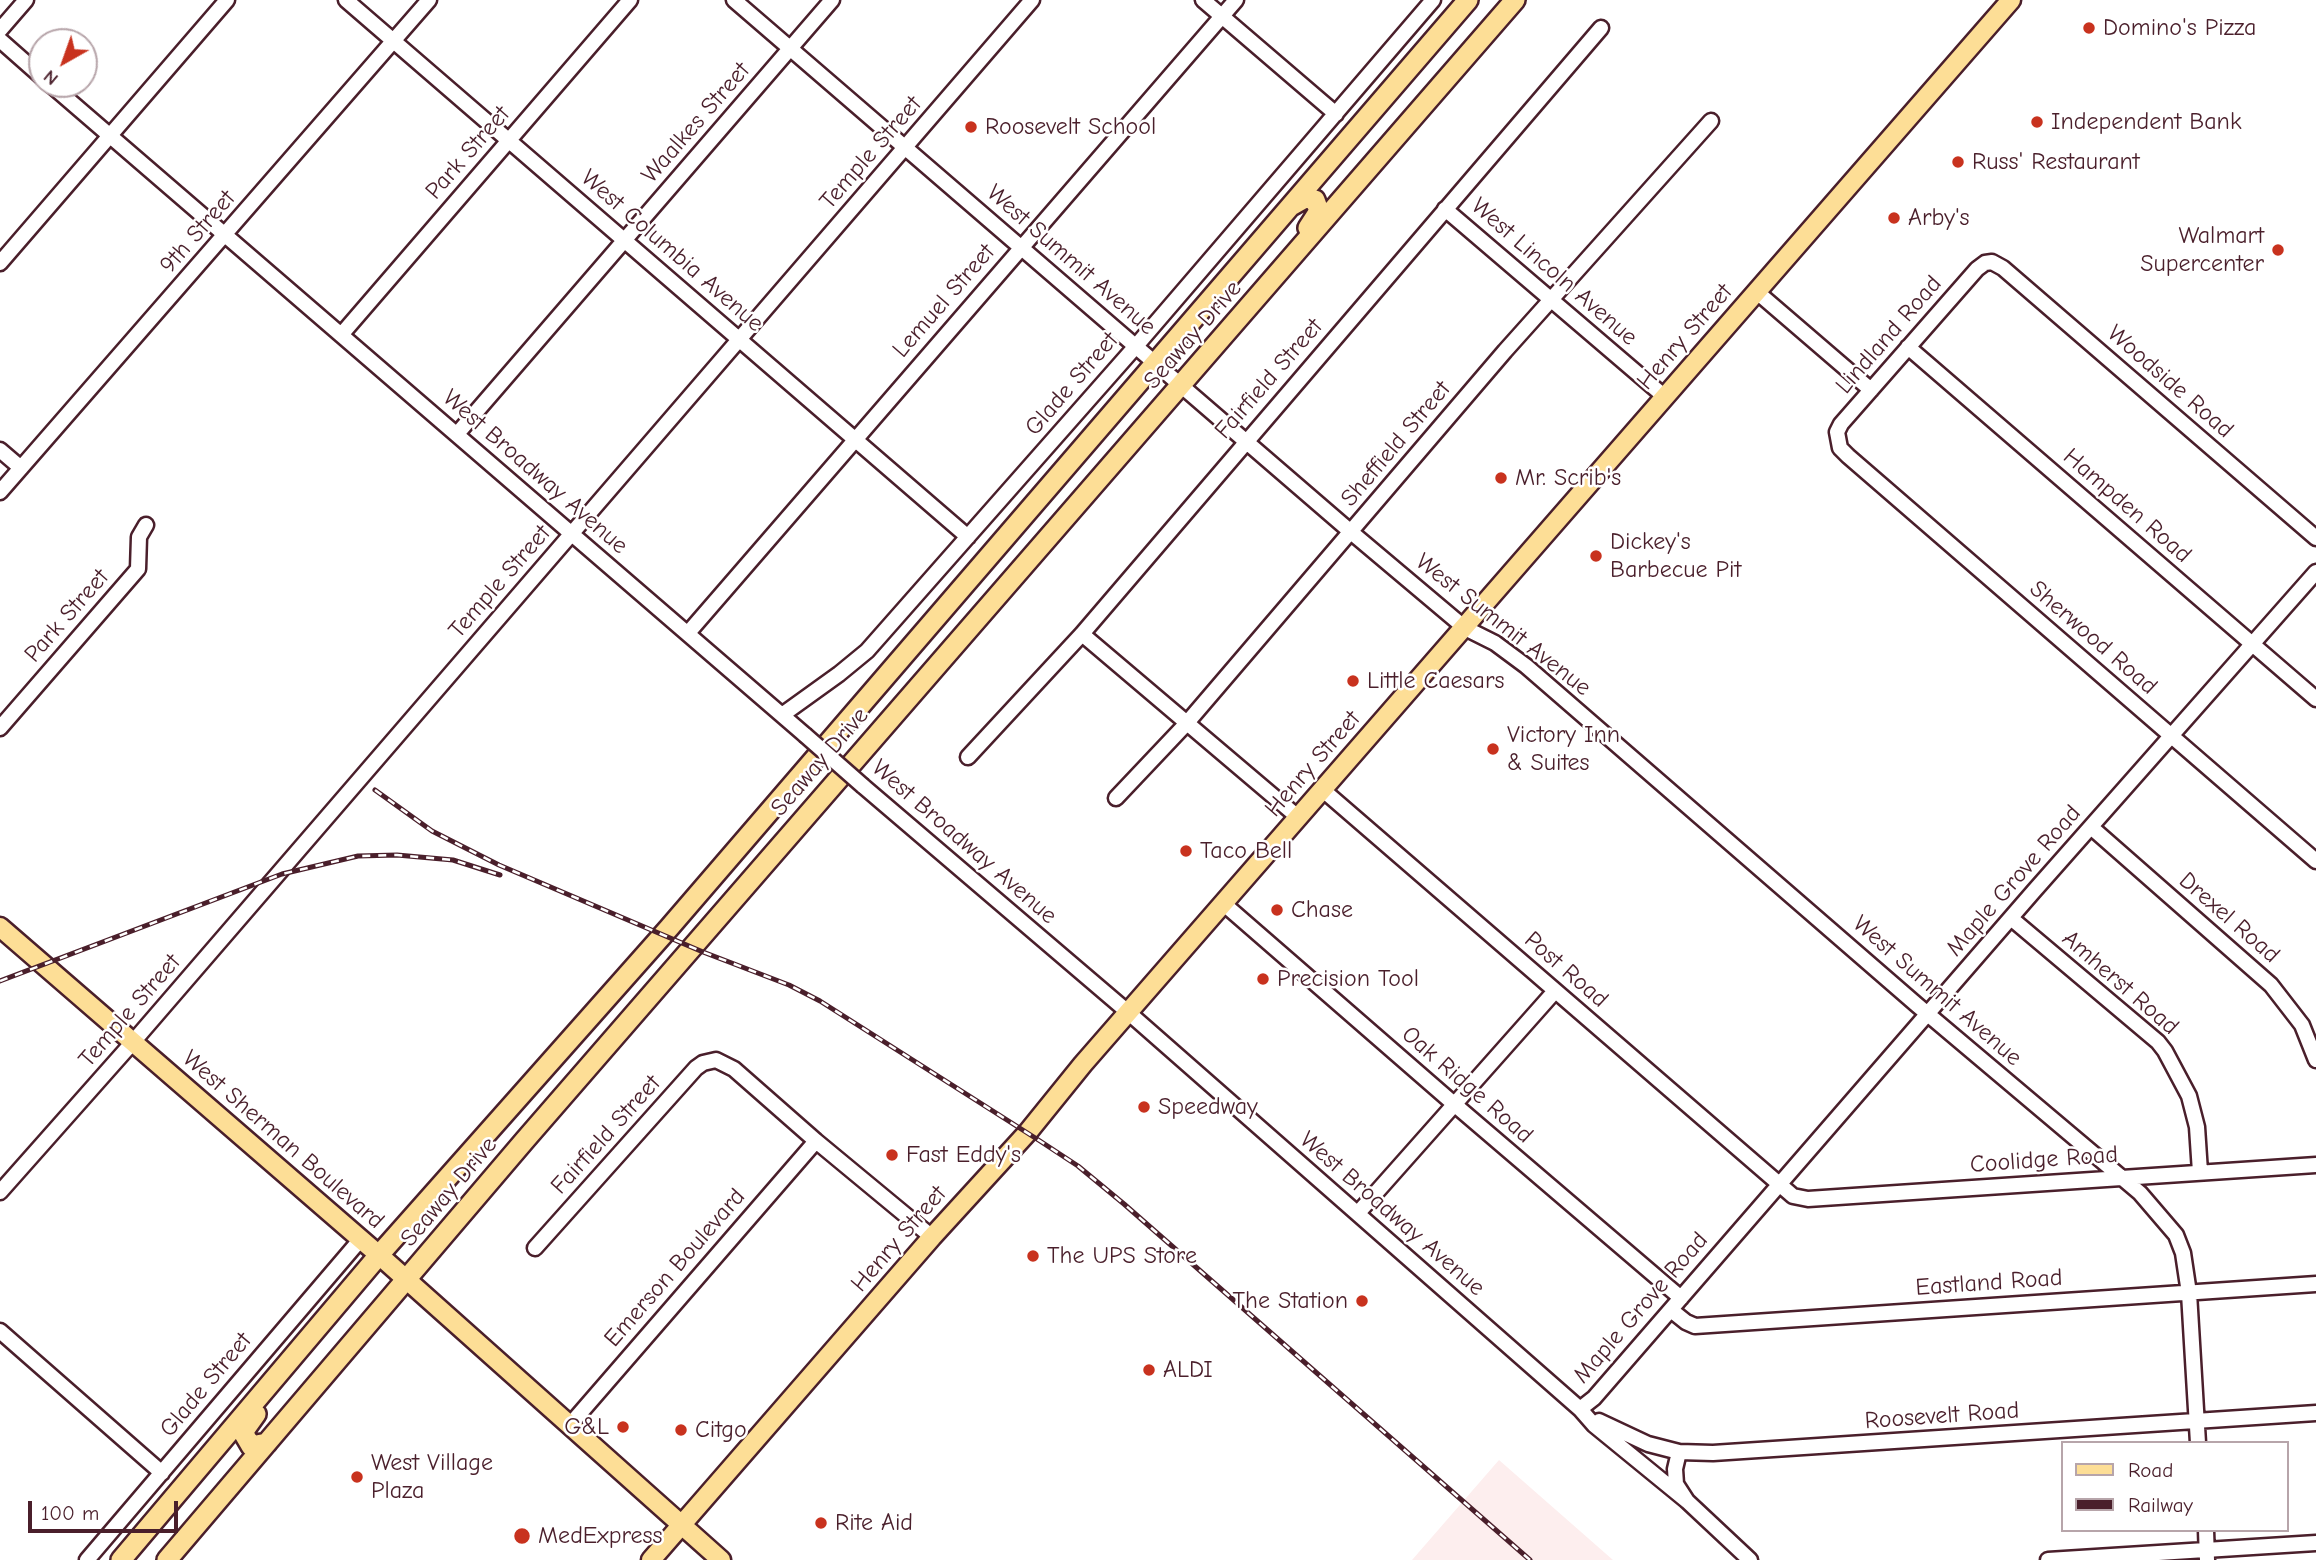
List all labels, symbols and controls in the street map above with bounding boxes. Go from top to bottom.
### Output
place label: Domino's Pizza [2103,14,2256,42]
marker: Domino's Pizza [2081,20,2097,36]
north arrow [28,28,98,98]
street label: Waalkes Street [636,57,756,189]
text: N [39,65,63,90]
street label: Temple Street [814,90,928,216]
street label: Park Street [420,101,516,205]
place label: Independent Bank [2051,108,2242,136]
place label: Roosevelt School [985,113,1156,141]
marker: Independent Bank [2029,114,2045,130]
marker: Roosevelt School [963,119,979,135]
place label: Russ' Restaurant [1972,148,2140,176]
marker: Russ' Restaurant [1950,154,1966,170]
street label: West Columbia Avenue [575,164,769,338]
street label: West Summit Avenue [981,179,1161,341]
street label: 9th Street [154,185,242,279]
street label: West Lincoln Avenue [1465,192,1643,352]
place label: Arby's [1908,204,1970,232]
marker: Arby's [1886,210,1902,226]
place label: Walmart Supercenter [2140,222,2264,278]
street label: Lemuel Street [887,238,1001,364]
marker: Walmart Supercenter [2270,242,2286,258]
street label: Lindland Road [1830,270,1948,400]
street label: Seaway Drive [1138,275,1248,395]
street label: Henry Street [1631,278,1739,396]
street label: Fairfield Street [1209,313,1329,445]
street label: Woodside Road [2101,319,2239,445]
street label: Glade Street [1019,326,1125,442]
street label: Sheffield Street [1335,375,1457,513]
street label: West Broadway Avenue [437,384,633,560]
street label: Hampden Road [2057,443,2197,569]
place label: Mr. Scrib's [1515,464,1621,492]
marker: Mr. Scrib's [1493,470,1509,486]
street label: Temple Street [443,519,557,645]
place label: Dickey's Barbecue Pit [1610,528,1741,584]
street label: West Summit Avenue [1410,548,1596,702]
marker: Dickey's Barbecue Pit [1588,548,1604,564]
street label: Park Street [19,564,115,668]
street label: Sherwood Road [2023,575,2163,701]
place label: Little Caesars [1367,667,1504,695]
marker: Little Caesars [1345,673,1361,689]
street label: Seaway Drive [765,702,875,822]
street label: Henry Street [1259,705,1367,823]
place label: Victory Inn & Suites [1507,721,1620,777]
marker: Victory Inn & Suites [1485,741,1501,757]
street label: West Broadway Avenue [866,754,1062,930]
street label: Maple Grove Road [1941,800,2087,962]
place label: Taco Bell [1200,837,1292,865]
marker: Taco Bell [1178,843,1194,859]
street label: Drexel Road [2173,866,2285,970]
place label: Chase [1291,896,1353,924]
marker: Chase [1269,902,1285,918]
street label: West Summit Avenue [1847,910,2027,1072]
street label: Amherst Road [2056,925,2184,1041]
street label: Post Road [1518,926,1614,1014]
street label: Temple Street [73,948,187,1074]
place label: Precision Tool [1277,965,1419,993]
marker: Precision Tool [1255,971,1271,987]
street label: Oak Ridge Road [1395,1020,1539,1150]
street label: West Sherman Boulevard [176,1045,390,1235]
street label: Fairfield Street [545,1070,667,1200]
place label: Speedway [1158,1093,1258,1121]
marker: Speedway [1136,1099,1152,1115]
street label: West Broadway Avenue [1294,1126,1490,1302]
street label: Seaway Drive [395,1131,503,1253]
street label: Coolidge Road [1969,1140,2119,1180]
place label: Fast Eddy's [906,1141,1021,1169]
marker: Fast Eddy's [884,1147,900,1163]
street label: Henry Street [845,1180,953,1298]
street label: Emerson Boulevard [598,1183,752,1353]
street label: Maple Grove Road [1568,1227,1714,1389]
place label: The UPS Store [1047,1242,1197,1270]
marker: The UPS Store [1025,1248,1041,1264]
street label: Eastland Road [1915,1264,2063,1302]
place label: The Station [1232,1287,1348,1315]
marker: The Station [1354,1293,1370,1309]
street label: Glade Street [154,1327,258,1443]
place label: ALDI [1163,1356,1213,1384]
marker: ALDI [1141,1362,1157,1378]
street label: Roosevelt Road [1864,1396,2020,1436]
place label: G&L [564,1413,609,1441]
place label: Citgo [695,1416,747,1444]
marker: G&L [615,1419,631,1435]
marker: Citgo [673,1422,689,1438]
legend [2060,1441,2288,1532]
place label: West Village Plaza [371,1449,493,1505]
text: Road [2128,1458,2173,1482]
marker: West Village Plaza [349,1469,365,1485]
scale bar [32,1486,182,1530]
text: Railway [2128,1493,2193,1517]
text: 100 m [41,1501,99,1525]
place label: Rite Aid [835,1509,913,1537]
marker: Rite Aid [813,1515,829,1531]
place label: MedExpress [538,1522,662,1550]
marker: MedExpress [512,1526,532,1546]

